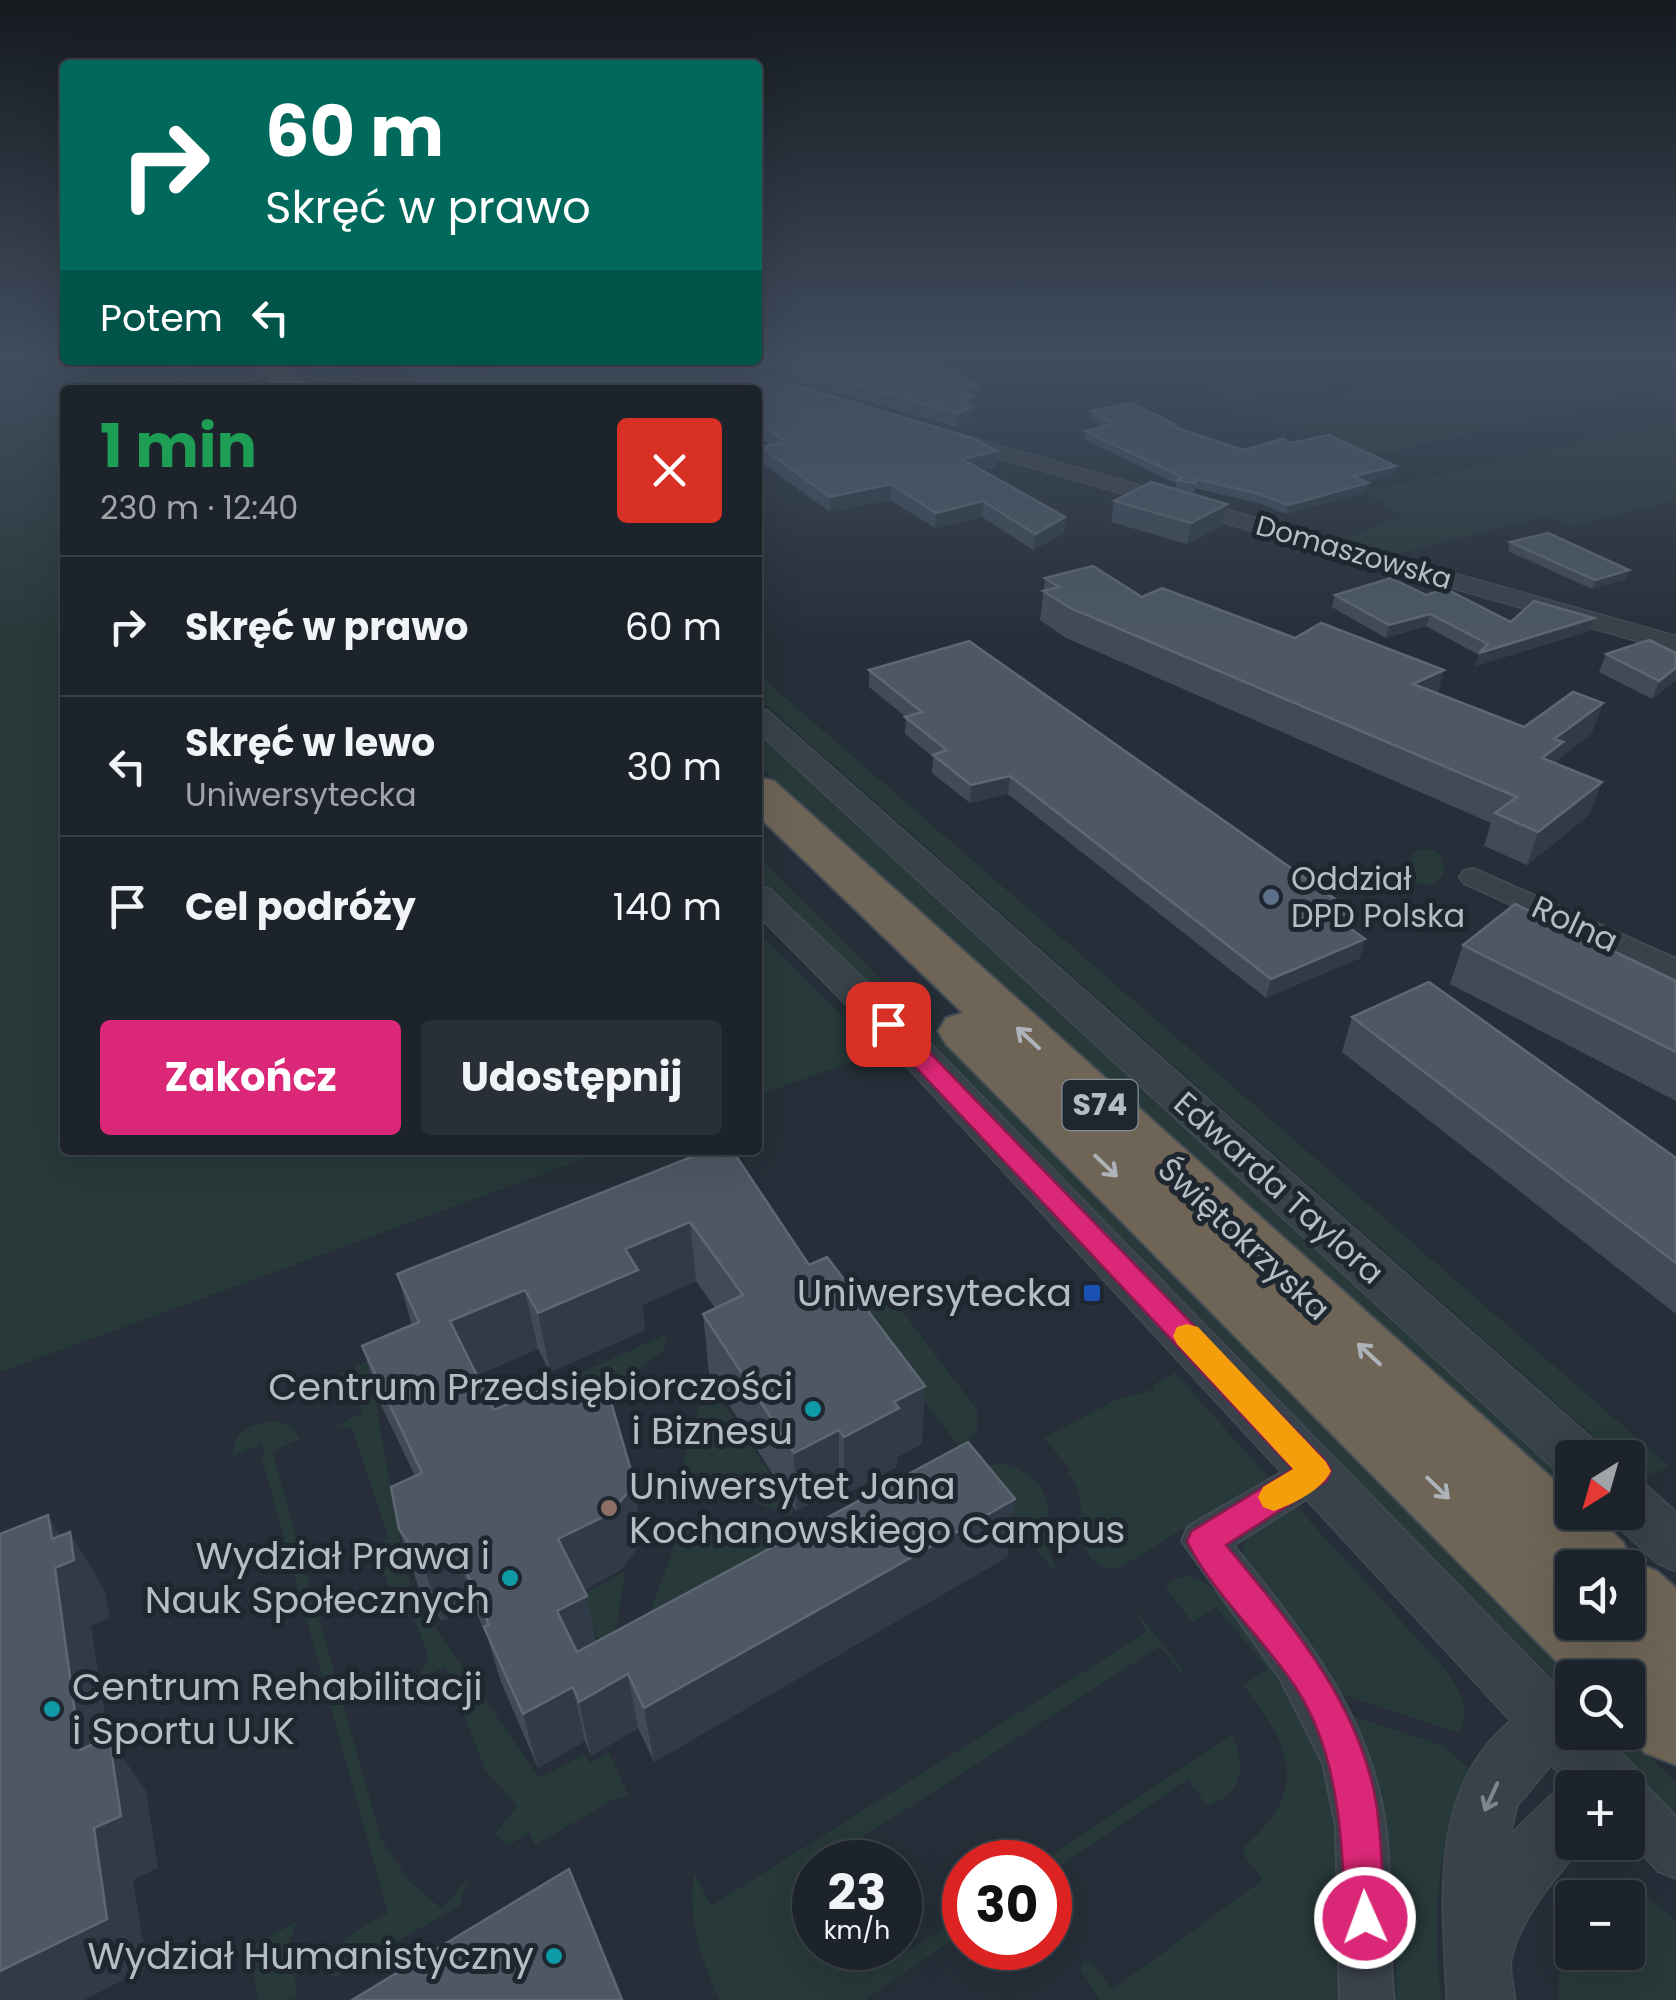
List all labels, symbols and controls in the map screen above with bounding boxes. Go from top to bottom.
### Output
text: 60 m [265,82,444,181]
icon: right [100,100,230,230]
text: Skręć w prawo [265,176,591,239]
icon: left [243,290,298,345]
text: Potem [100,291,223,344]
text: 1 min [100,404,257,488]
button: close [617,418,722,523]
text: 230 m · 12:40 [100,485,298,530]
street label: Domaszowska [1252,506,1456,599]
icon: right [100,599,155,654]
text: Skręć w prawo [185,600,469,653]
text: 60 m [625,600,722,653]
text: Skręć w lewo [185,716,435,769]
icon: left [100,739,155,794]
text: 30 m [626,740,722,793]
text: Uniwersytecka [185,772,417,817]
place label: Oddział DPD Polska [1291,856,1465,938]
icon: arrive [100,879,155,934]
text: Cel podróży [185,880,416,933]
text: 140 m [613,880,722,933]
street label: Rolna [1525,884,1625,963]
marker: Oddział DPD Polska [1260,886,1282,908]
pin [846,982,931,1067]
icon: arrive [861,997,916,1052]
button: Zakończ [100,1020,401,1135]
button: Udostępnij [421,1020,722,1135]
one-way arrow [1016,1027,1041,1050]
road number: S74 [1062,1080,1138,1130]
street label: Edwarda Taylora [1164,1081,1394,1294]
street label: Świętokrzyska [1148,1147,1340,1330]
one-way arrow [1093,1154,1117,1178]
place label: Uniwersytecka [797,1266,1072,1319]
marker: Uniwersytecka [1081,1282,1103,1304]
one-way arrow [1356,1343,1382,1367]
place label: Centrum Przedsiębiorczości i Biznesu [268,1360,793,1457]
marker: Centrum Przedsiębiorczości i Biznesu [802,1398,824,1420]
north arrow [1555,1440,1645,1530]
map controls [1555,1440,1645,1970]
place label: Uniwersytet Jana Kochanowskiego Campus [629,1459,1125,1556]
one-way arrow [1425,1476,1449,1500]
marker: Uniwersytet Jana Kochanowskiego Campus [598,1497,620,1519]
place label: Wydział Prawa i Nauk Społecznych [145,1529,490,1626]
button: sound [1555,1550,1645,1640]
marker: Wydział Prawa i Nauk Społecznych [499,1567,521,1589]
place label: Centrum Rehabilitacji i Sportu UJK [72,1660,483,1757]
button: search [1555,1660,1645,1750]
marker: Centrum Rehabilitacji i Sportu UJK [41,1698,63,1720]
button: + [1555,1770,1645,1860]
one-way arrow [1481,1782,1500,1812]
speed limit sign: 30 [942,1840,1072,1970]
text: 23 [828,1857,886,1928]
position arrow [1313,1866,1417,1970]
button: − [1555,1880,1645,1970]
text: km/h [824,1913,890,1948]
place label: Wydział Humanistyczny [88,1929,534,1982]
marker: Wydział Humanistyczny [543,1945,565,1967]

